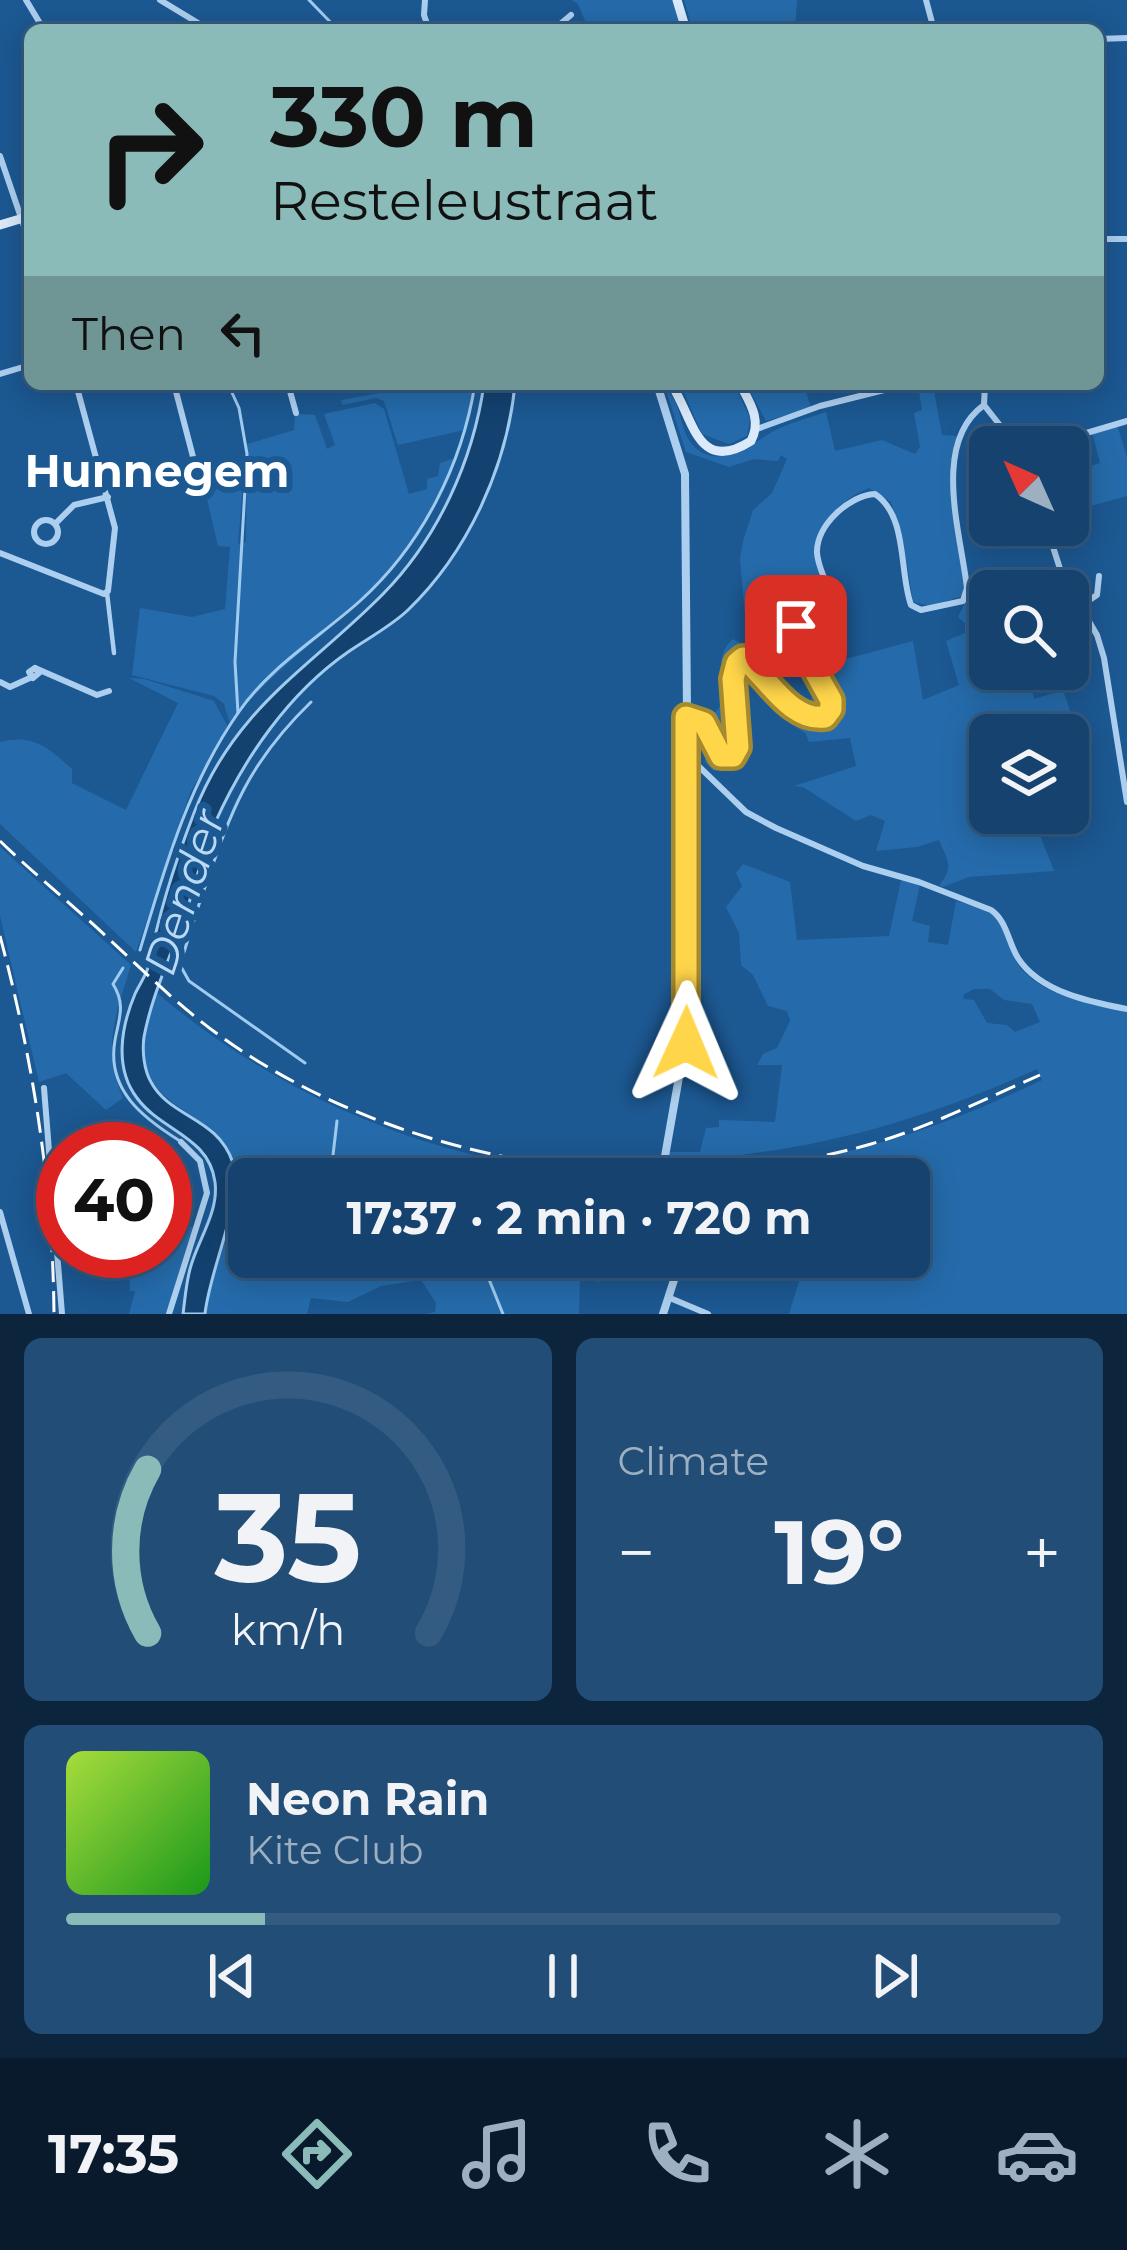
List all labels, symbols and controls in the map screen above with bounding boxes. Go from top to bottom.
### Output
text: 330 m [270,66,538,168]
icon: right [72,72,228,228]
text: Resteleustraat [270,168,658,234]
icon: left [210,300,276,366]
text: Then [72,306,186,361]
north arrow [969,426,1089,546]
map controls [969,426,1089,834]
district label: Hunnegem [24,443,290,498]
button: search [969,570,1089,690]
pin [745,575,847,677]
icon: arrive [763,593,829,659]
button: layers [969,714,1089,834]
water label: Dender [131,801,236,981]
position arrow [623,980,749,1106]
speed limit sign: 40 [36,1122,192,1278]
text: 17:37 · 2 min · 720 m [347,1190,811,1245]
text: Climate [618,1437,769,1485]
text: 35 [213,1461,361,1613]
text: 19° [774,1497,904,1607]
text: − [618,1512,655,1593]
text: + [1023,1512,1061,1593]
text: km/h [231,1602,345,1655]
text: Neon Rain [246,1771,489,1826]
text: Kite Club [246,1826,424,1874]
icon: previous [199,1943,265,2009]
icon: pause [530,1943,596,2009]
icon: next [862,1943,928,2009]
icon: directions [275,2112,359,2196]
icon: music [455,2112,539,2196]
icon: phone [635,2112,719,2196]
icon: climate [815,2112,899,2196]
icon: car [995,2112,1079,2196]
text: 17:35 [48,2121,179,2187]

